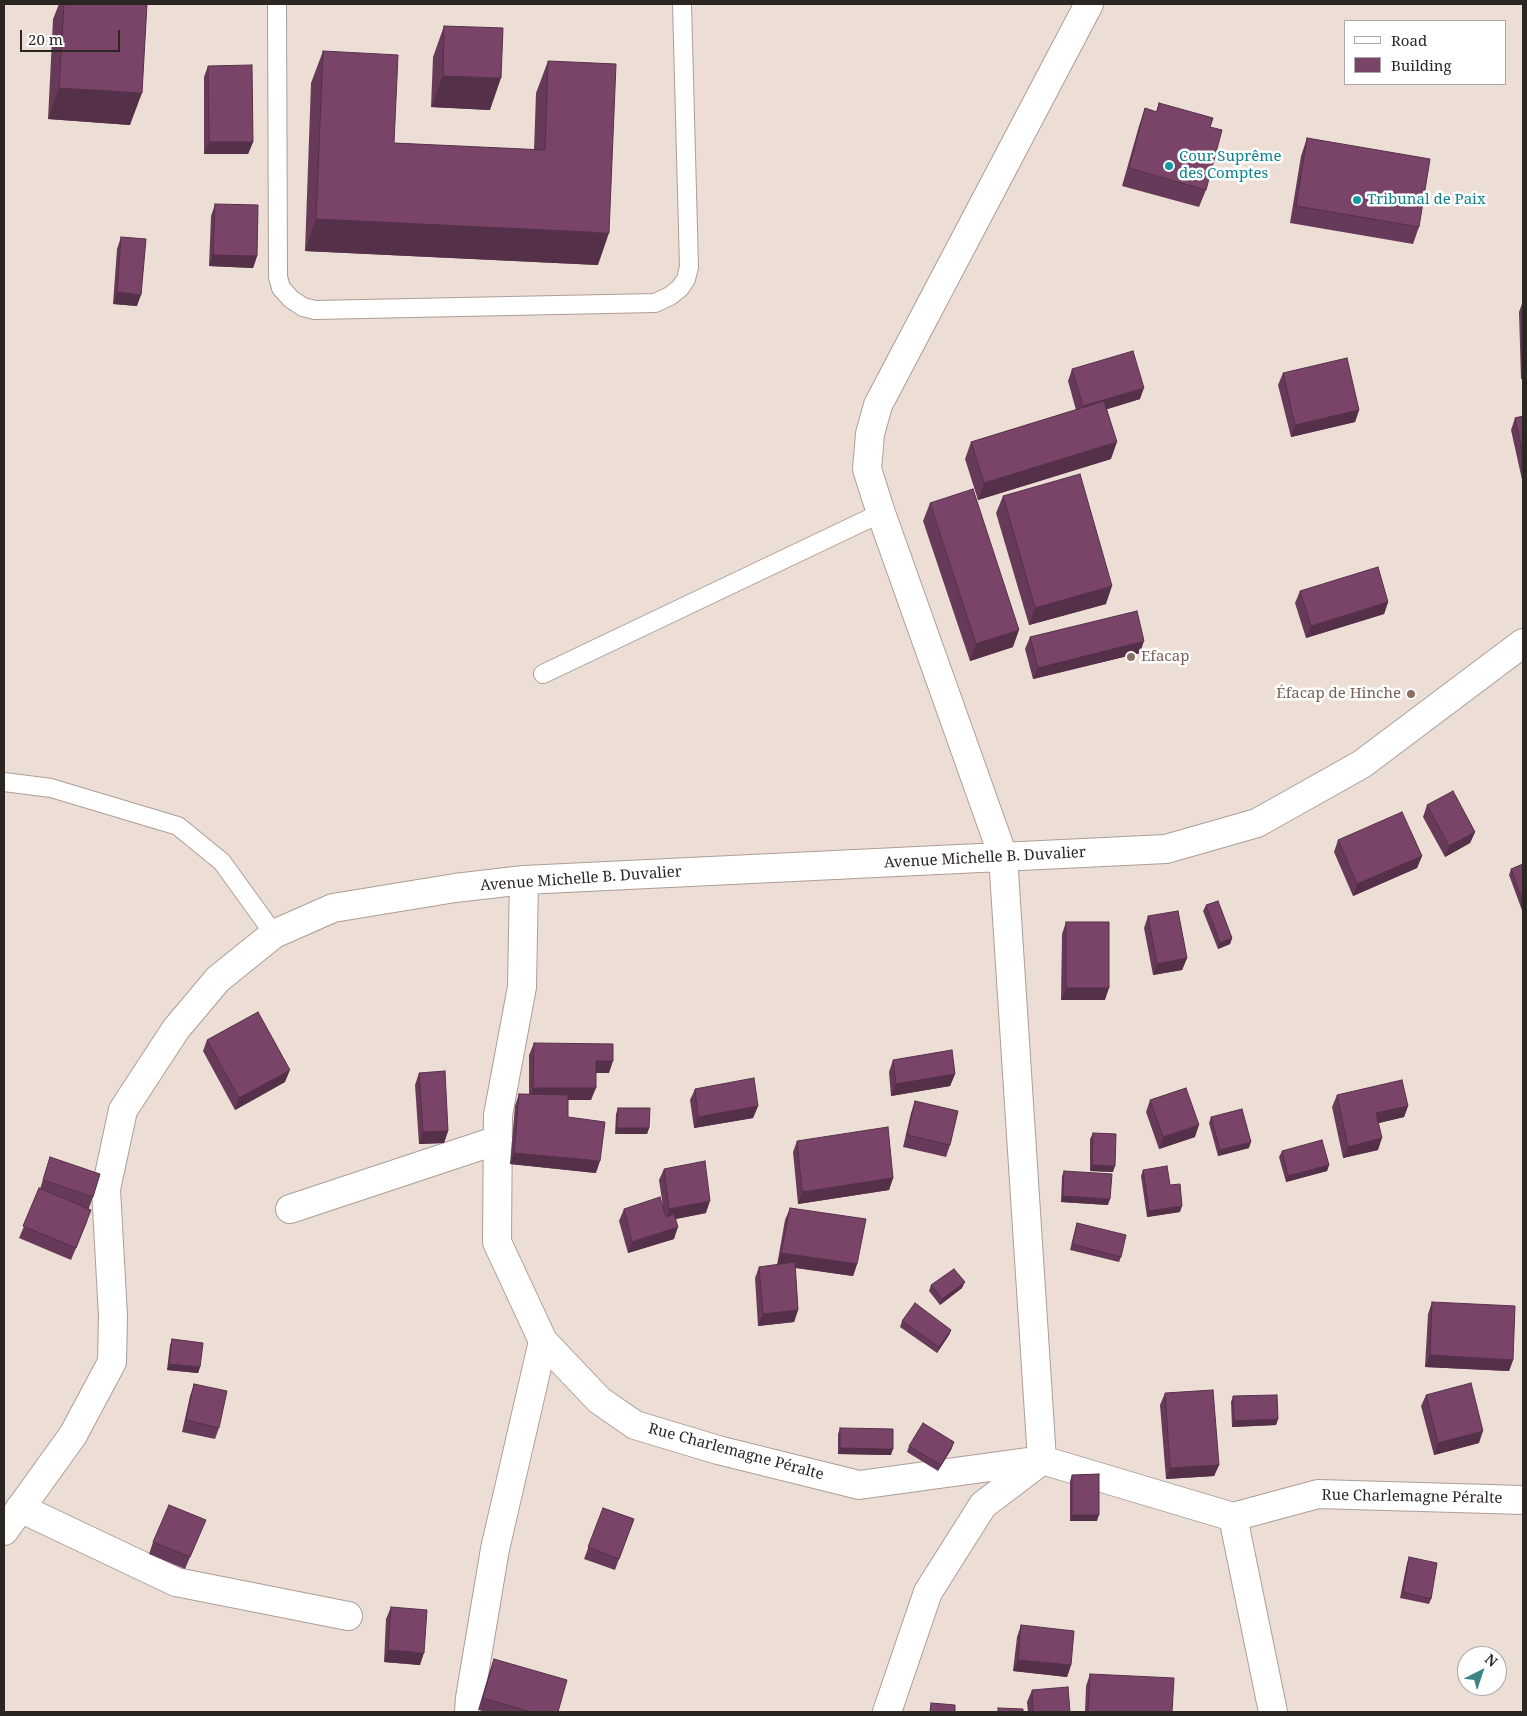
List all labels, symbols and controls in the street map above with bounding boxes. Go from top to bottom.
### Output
scale bar [22,20,122,52]
legend [1344,20,1507,85]
text: 20 m [28,29,63,49]
text: Road [1391,30,1427,50]
text: Building [1391,55,1452,75]
place label: Cour Suprême des Comptes [1179,148,1282,183]
marker: Cour Suprême des Comptes [1163,160,1175,172]
place label: Tribunal de Paix [1367,191,1486,209]
marker: Tribunal de Paix [1351,194,1363,206]
place label: Efacap [1141,648,1189,666]
marker: Efacap [1125,651,1137,663]
place label: Éfacap de Hinche [1276,685,1401,703]
marker: Éfacap de Hinche [1405,688,1417,700]
street label: Avenue Michelle B. Duvalier [884,844,1086,872]
street label: Avenue Michelle B. Duvalier [480,863,682,895]
street label: Rue Charlemagne Péralte [646,1420,826,1484]
street label: Rue Charlemagne Péralte [1321,1486,1503,1508]
north arrow [1457,1646,1507,1696]
text: N [1481,1649,1502,1671]

